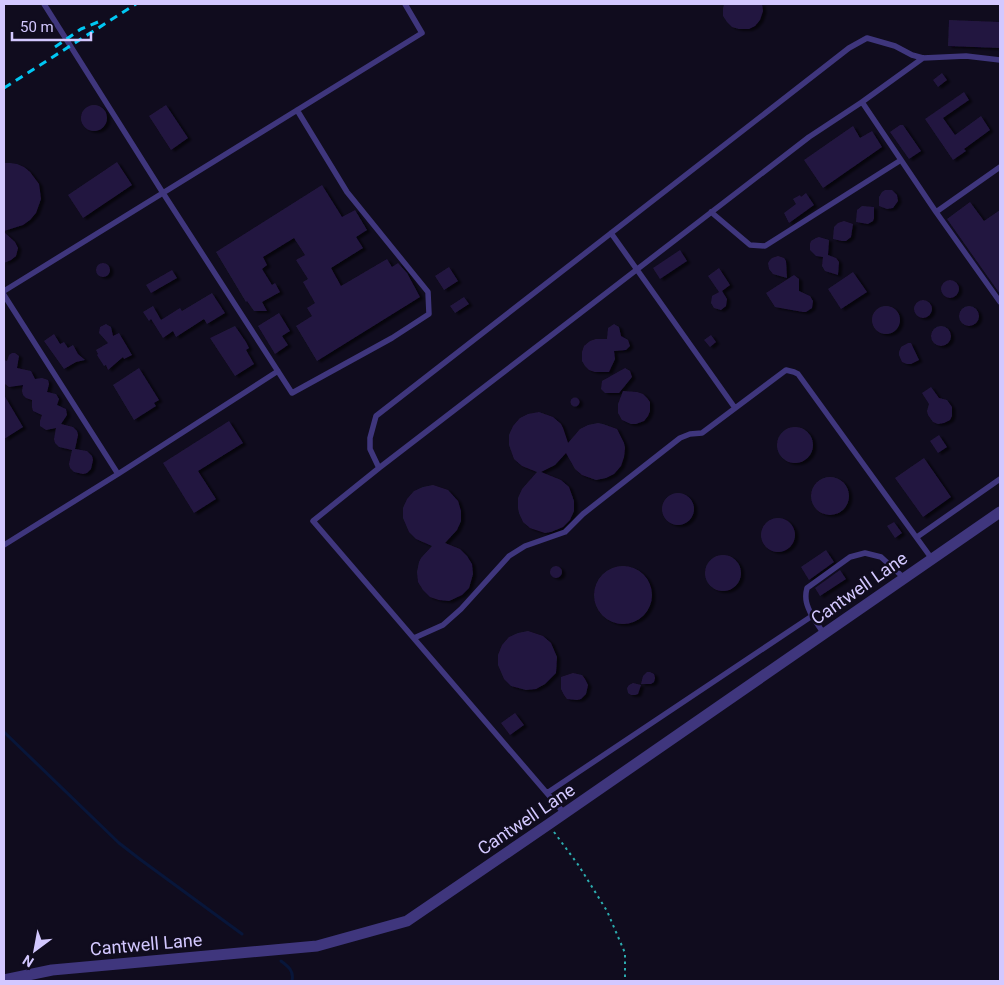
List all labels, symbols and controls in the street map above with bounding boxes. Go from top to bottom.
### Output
scale bar [12,10,91,42]
text: 50 m [20,18,54,36]
street label: Cantwell Lane [807,547,911,629]
street label: Cantwell Lane [473,779,579,859]
north arrow [10,925,60,975]
street label: Cantwell Lane [89,929,203,959]
text: N [20,952,37,970]

